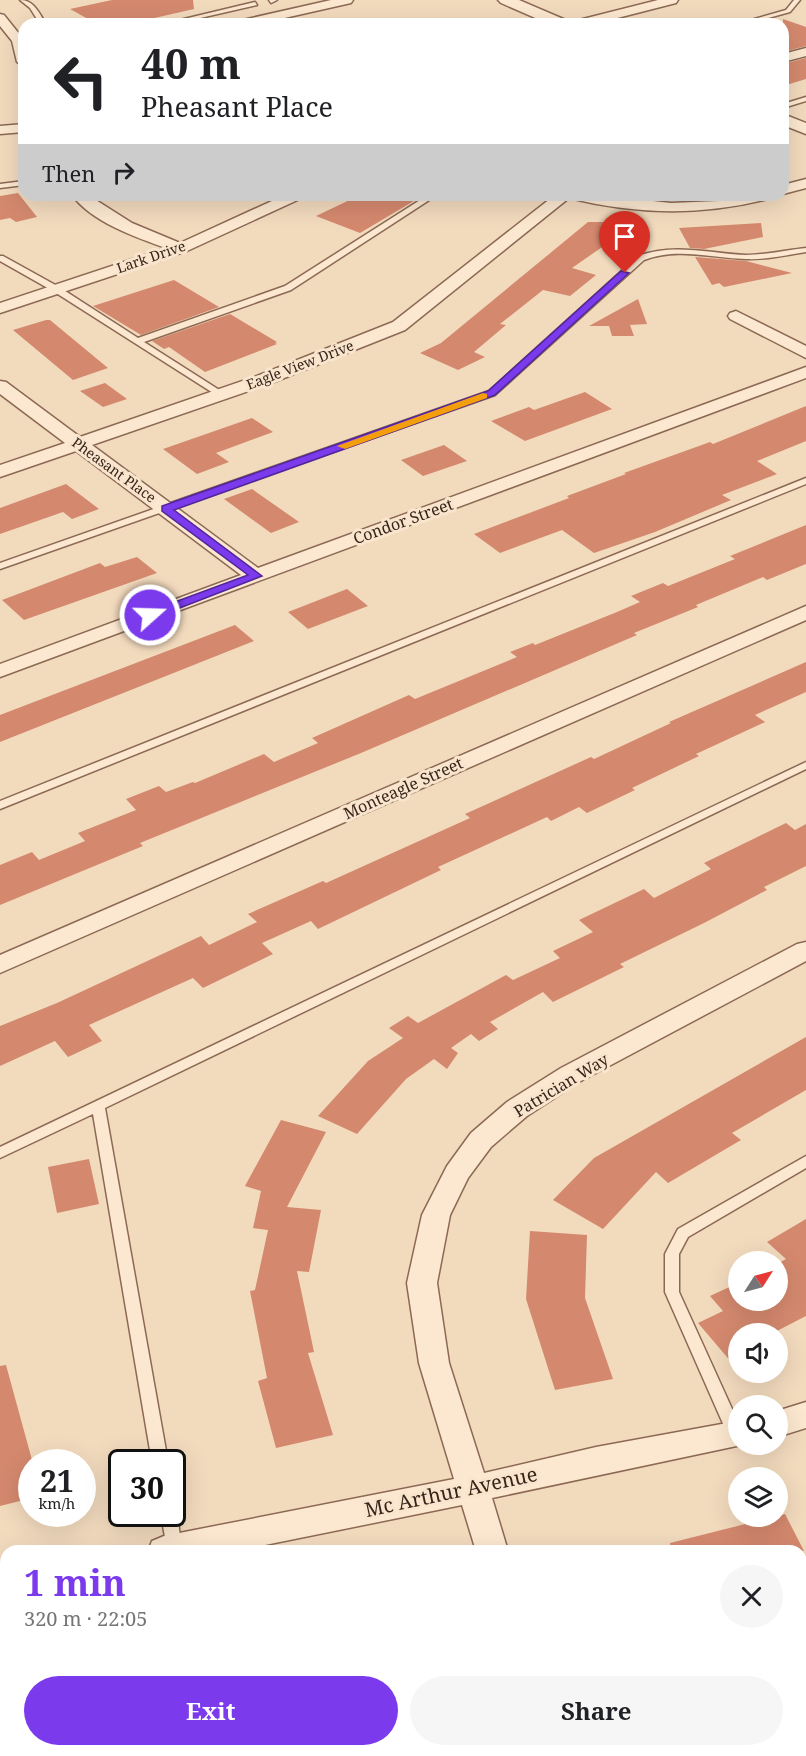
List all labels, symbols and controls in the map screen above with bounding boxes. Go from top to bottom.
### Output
text: 40 m [141,34,241,91]
icon: left [42,42,120,120]
text: Pheasant Place [141,88,333,125]
icon: right [107,156,140,189]
text: Then [42,158,95,188]
pin [599,211,650,273]
icon: arrive [608,220,641,253]
street label: Lark Drive [114,236,188,277]
street label: Eagle View Drive [243,335,356,394]
street label: Pheasant Place [68,433,160,507]
street label: Condor Street [350,493,456,549]
position arrow [118,583,182,647]
street label: Monteagle Street [340,752,467,824]
street label: Patrician Way [510,1048,613,1122]
north arrow [728,1251,788,1311]
map controls [728,1251,788,1527]
button: sound [728,1323,788,1383]
button: search [728,1395,788,1455]
speed limit sign: 30 [108,1449,186,1527]
text: 21 [40,1460,74,1501]
street label: Mc Arthur Avenue [362,1460,540,1523]
button: layers [728,1467,788,1527]
text: km/h [39,1493,75,1513]
text: 1 min [24,1558,126,1607]
button: close [720,1565,783,1628]
text: 320 m · 22:05 [24,1605,147,1632]
button: Exit [24,1676,398,1745]
button: Share [410,1676,783,1745]

